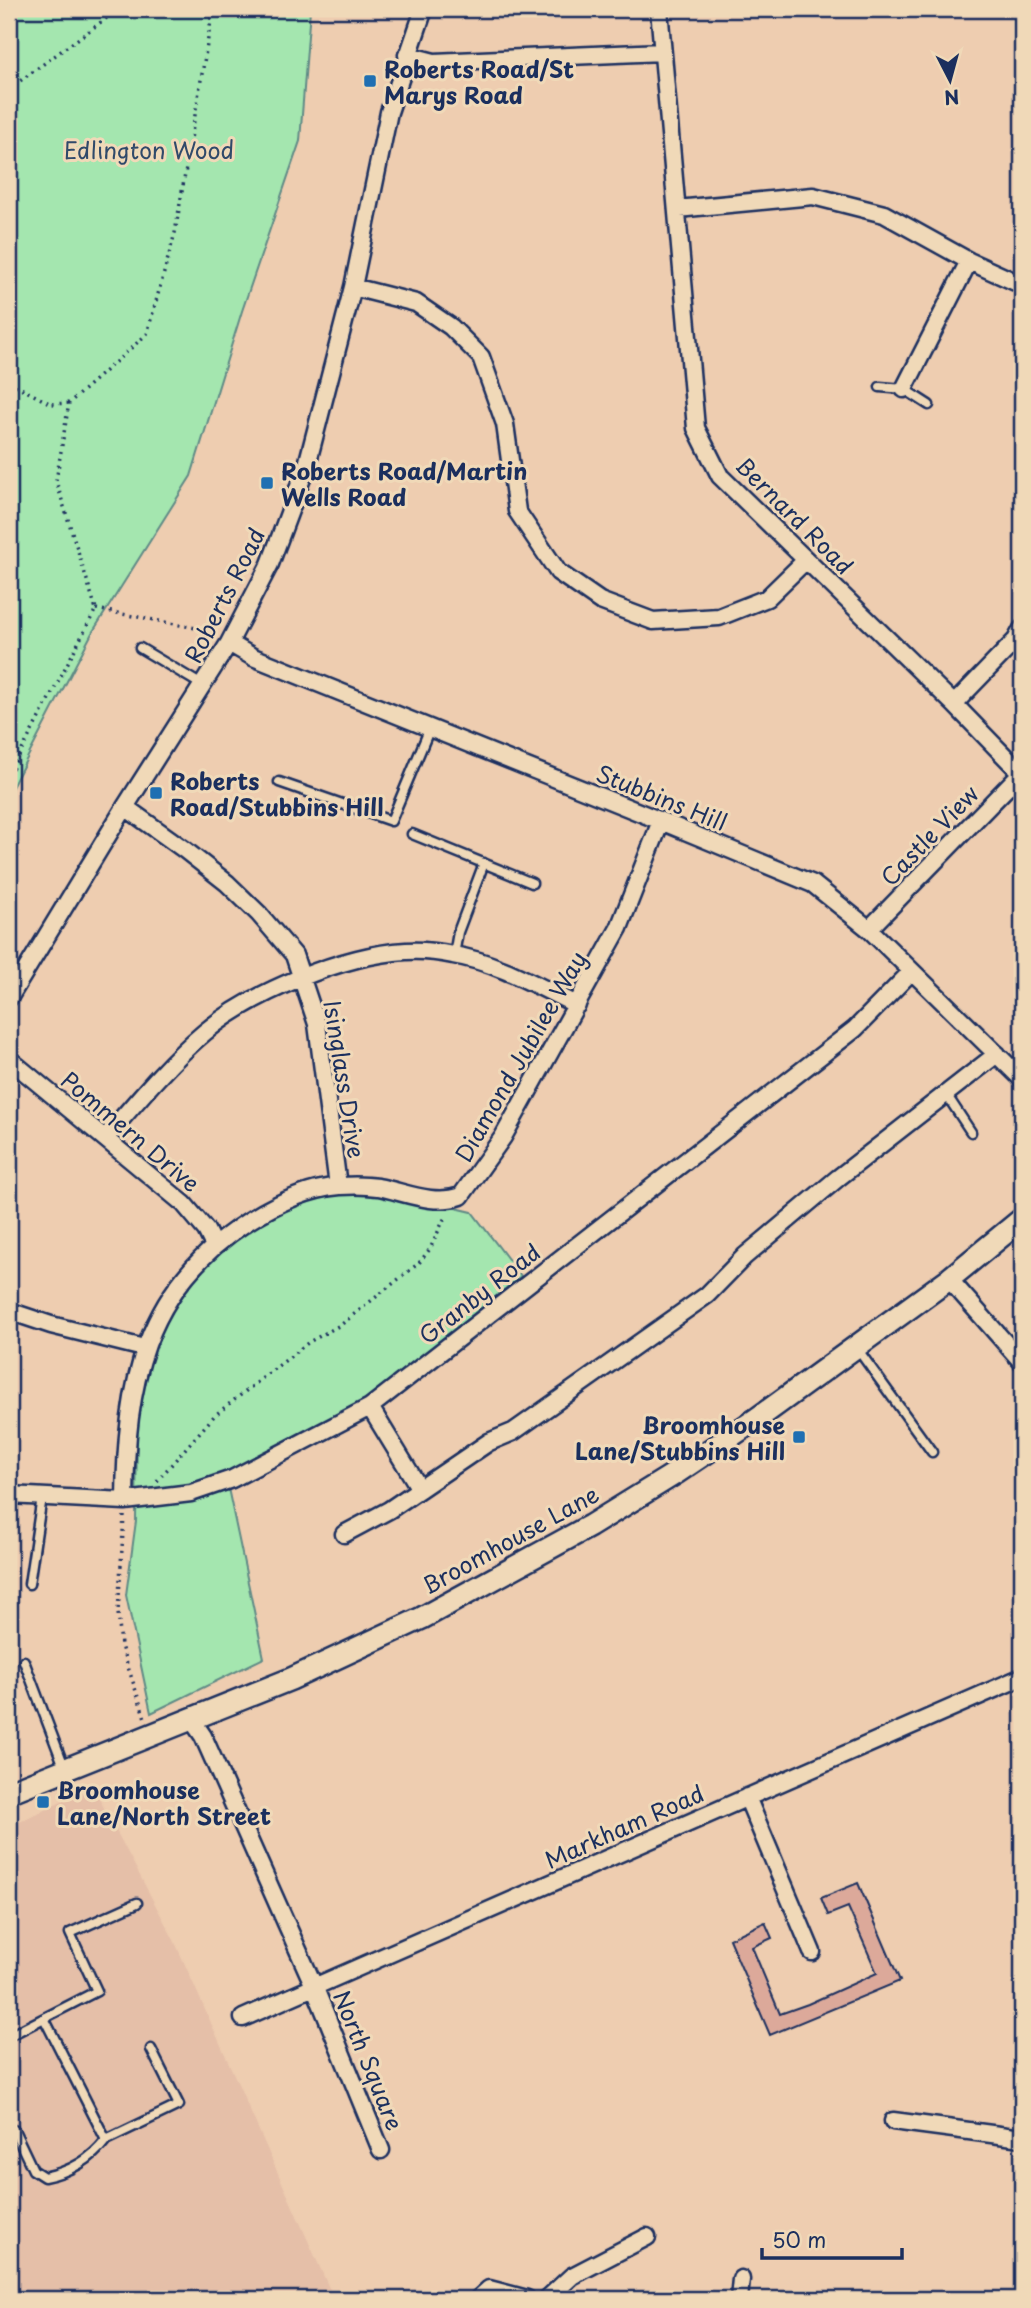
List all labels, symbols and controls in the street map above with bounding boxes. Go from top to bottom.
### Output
north arrow [916,46,986,116]
place label: Roberts Road/St Marys Road [384,51,574,112]
marker: Roberts Road/St Marys Road [362,73,378,89]
text: N [943,83,961,113]
park label: Edlington Wood [64,132,234,167]
street label: Bernard Road [728,448,862,582]
place label: Roberts Road/Martin Wells Road [281,453,527,514]
marker: Roberts Road/Martin Wells Road [259,475,275,491]
street label: Roberts Road [175,521,273,669]
street label: Stubbins Hill [591,755,733,839]
place label: Roberts Road/Stubbins Hill [170,763,384,824]
street label: Castle View [872,777,986,893]
marker: Roberts Road/Stubbins Hill [148,785,164,801]
street label: Diamond Jubilee Way [445,944,595,1168]
street label: Isinglass Drive [315,998,375,1160]
street label: Pommern Drive [54,1062,208,1200]
street label: Granby Road [411,1234,547,1352]
place label: Broomhouse Lane/Stubbins Hill [575,1407,785,1468]
marker: Broomhouse Lane/Stubbins Hill [791,1429,807,1445]
street label: Broomhouse Lane [415,1476,605,1602]
place label: Broomhouse Lane/North Street [57,1772,271,1833]
street label: Markham Road [539,1775,709,1877]
marker: Broomhouse Lane/North Street [35,1794,51,1810]
street label: North Square [325,1985,413,2135]
scale bar [762,2217,902,2261]
text: 50 m [772,2223,826,2255]

